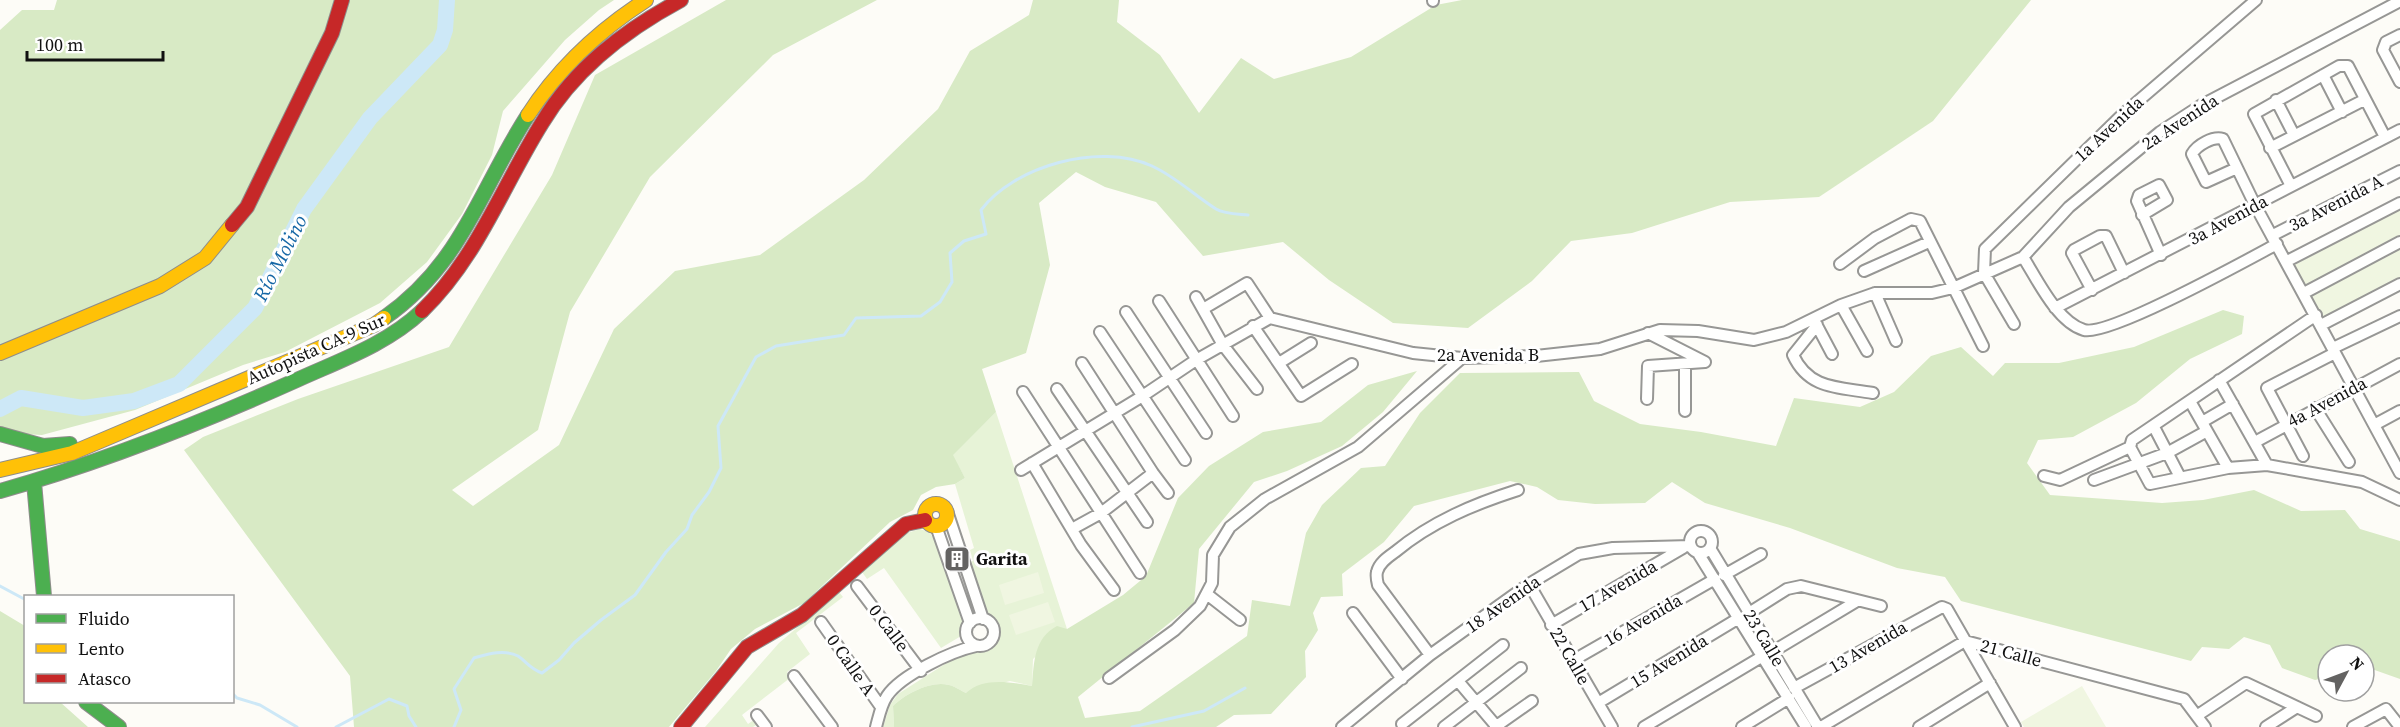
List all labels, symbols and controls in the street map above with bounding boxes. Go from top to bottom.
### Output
scale bar [27,24,164,62]
text: 100 m [36,32,83,57]
street label: 2a Avenida [2137,87,2224,156]
street label: 1a Avenida [2068,89,2149,167]
street label: 3a Avenida A [2284,168,2387,237]
street label: 3a Avenida [2184,188,2273,251]
water label: Río Molino [246,210,314,307]
street label: Autopista CA-9 Sur [243,307,389,390]
street label: 2a Avenida B [1437,342,1539,367]
street label: 4a Avenida [2283,370,2372,433]
building icon: Garita [942,544,972,574]
place label: Garita [976,546,1028,571]
street label: 17 Avenida [1574,553,1662,618]
street label: 18 Avenida [1460,568,1546,639]
street label: 16 Avenida [1599,587,1687,652]
legend [24,595,234,703]
street label: 0 Calle [863,599,916,657]
street label: 23 Calle [1738,604,1791,671]
text: Fluido [78,606,130,631]
street label: 13 Avenida [1824,614,1912,679]
street label: 22 Calle [1544,622,1597,689]
street label: 15 Avenida [1625,627,1713,694]
street label: 0 Calle A [821,629,882,700]
street label: 21 Calle [1978,632,2045,673]
text: Lento [78,636,125,661]
north arrow [2316,643,2376,703]
text: N [2345,652,2370,675]
text: Atasco [78,666,131,691]

